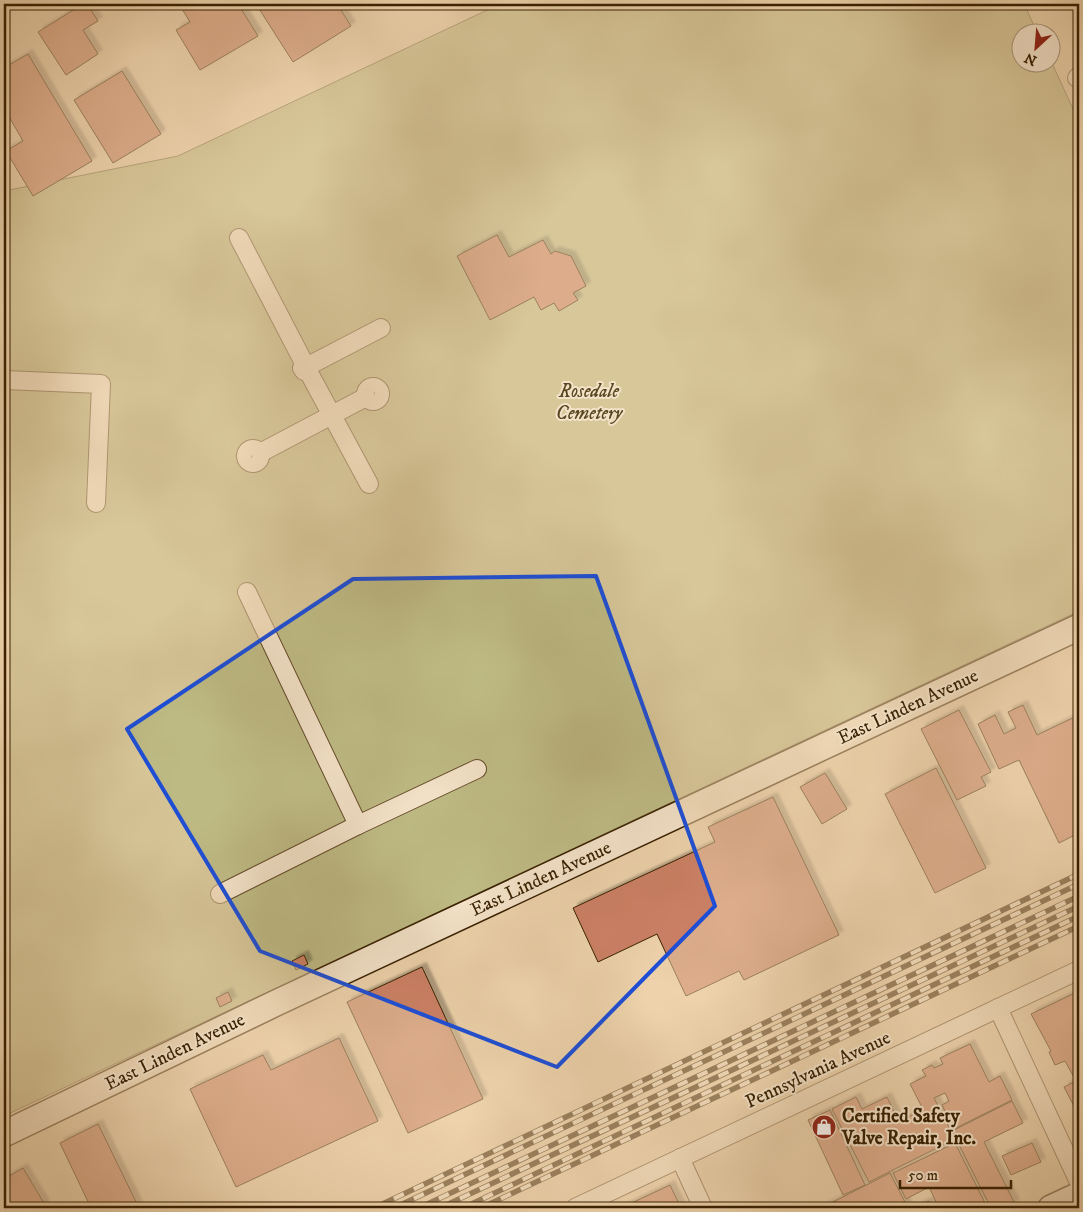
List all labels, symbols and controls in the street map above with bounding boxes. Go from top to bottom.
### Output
north arrow [1010,22,1060,72]
text: N [1021,48,1040,69]
park label: Rosedale Cemetery [556,380,624,425]
street label: East Linden Avenue [834,664,982,750]
street label: East Linden Avenue [467,836,615,922]
street label: East Linden Avenue [101,1008,249,1096]
street label: Pennsylvania Avenue [742,1026,894,1114]
place label: Certified Safety Valve Repair, Inc. [841,1105,977,1150]
shop icon: Certified Safety Valve Repair, Inc. [811,1114,837,1140]
scale bar [900,1157,1012,1189]
text: 50 m [908,1166,938,1185]

